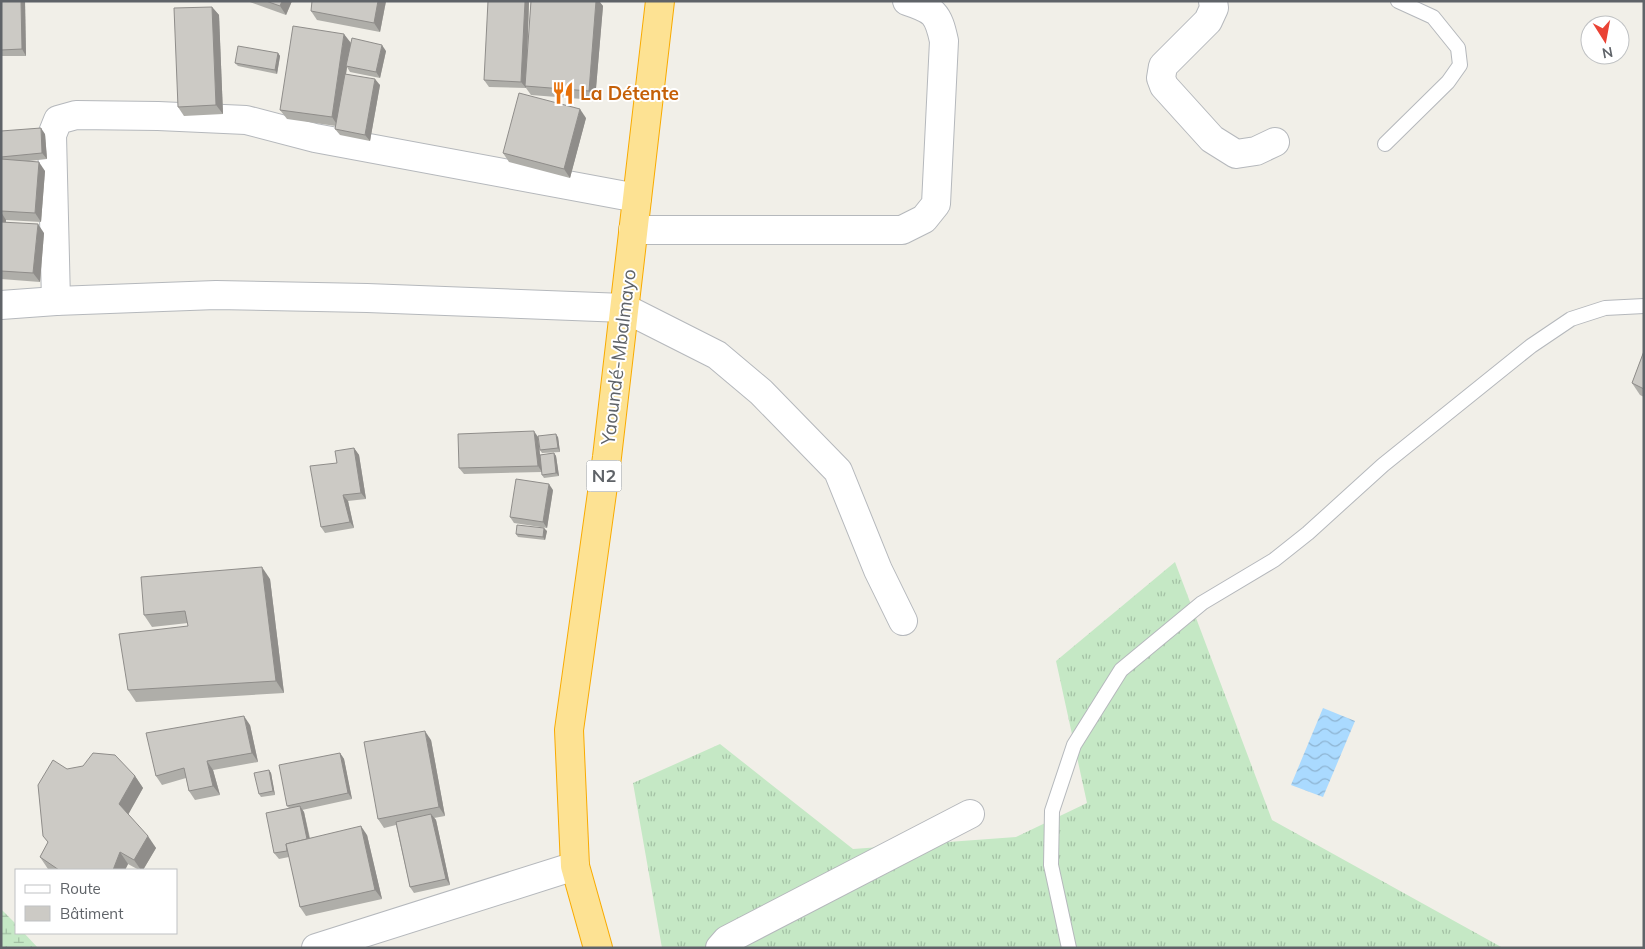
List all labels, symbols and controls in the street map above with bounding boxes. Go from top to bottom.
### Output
north arrow [1580,15,1630,65]
text: N [1601,43,1614,63]
restaurant icon: La Détente [550,80,576,106]
place label: La Détente [580,81,679,105]
street label: Yaoundé-Mbalmayo [595,268,641,447]
road number: N2 [586,461,622,492]
legend [15,869,178,934]
text: Route [60,879,101,898]
text: Bâtiment [60,904,123,923]

